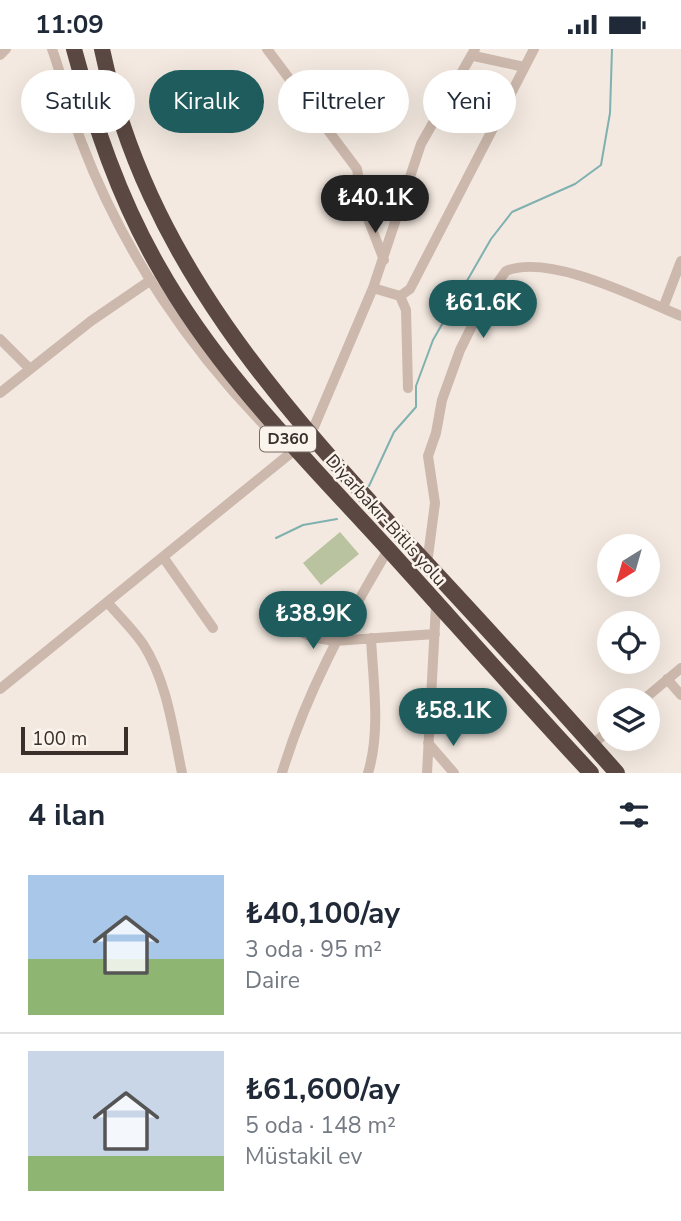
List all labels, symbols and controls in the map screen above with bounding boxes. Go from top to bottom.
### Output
text: 11:09 [35,7,104,42]
chip: Satılık [21,70,135,133]
chip: Kiralık [149,70,264,133]
chip: Filtreler [278,70,409,133]
chip: Yeni [423,70,516,133]
pin: ₺40.1K [318,176,432,235]
text: ₺40.1K [337,182,413,213]
pin: ₺61.6K [426,281,540,340]
text: ₺61.6K [445,287,521,318]
road number: D360 [260,427,316,451]
street label: Diyarbakır-Bitlis yolu [320,449,452,591]
north arrow [597,534,660,597]
map controls [597,534,660,751]
pin: ₺38.9K [256,591,370,651]
text: ₺38.9K [275,598,351,629]
button: locate [597,611,660,674]
button: layers [597,688,660,751]
pin: ₺58.1K [396,689,510,748]
text: ₺58.1K [415,695,491,726]
scale bar [21,724,128,756]
text: 100 m [32,726,87,752]
text: 4 ilan [28,795,105,836]
icon: filters [615,796,653,834]
text: ₺40,100/ay [245,893,400,934]
icon: home [84,903,168,987]
text: 3 oda · 95 m² [245,934,382,965]
text: Daire [245,965,300,996]
text: ₺61,600/ay [245,1069,400,1110]
icon: home [84,1079,168,1163]
text: 5 oda · 148 m² [245,1110,396,1141]
text: Müstakil ev [245,1141,362,1172]

